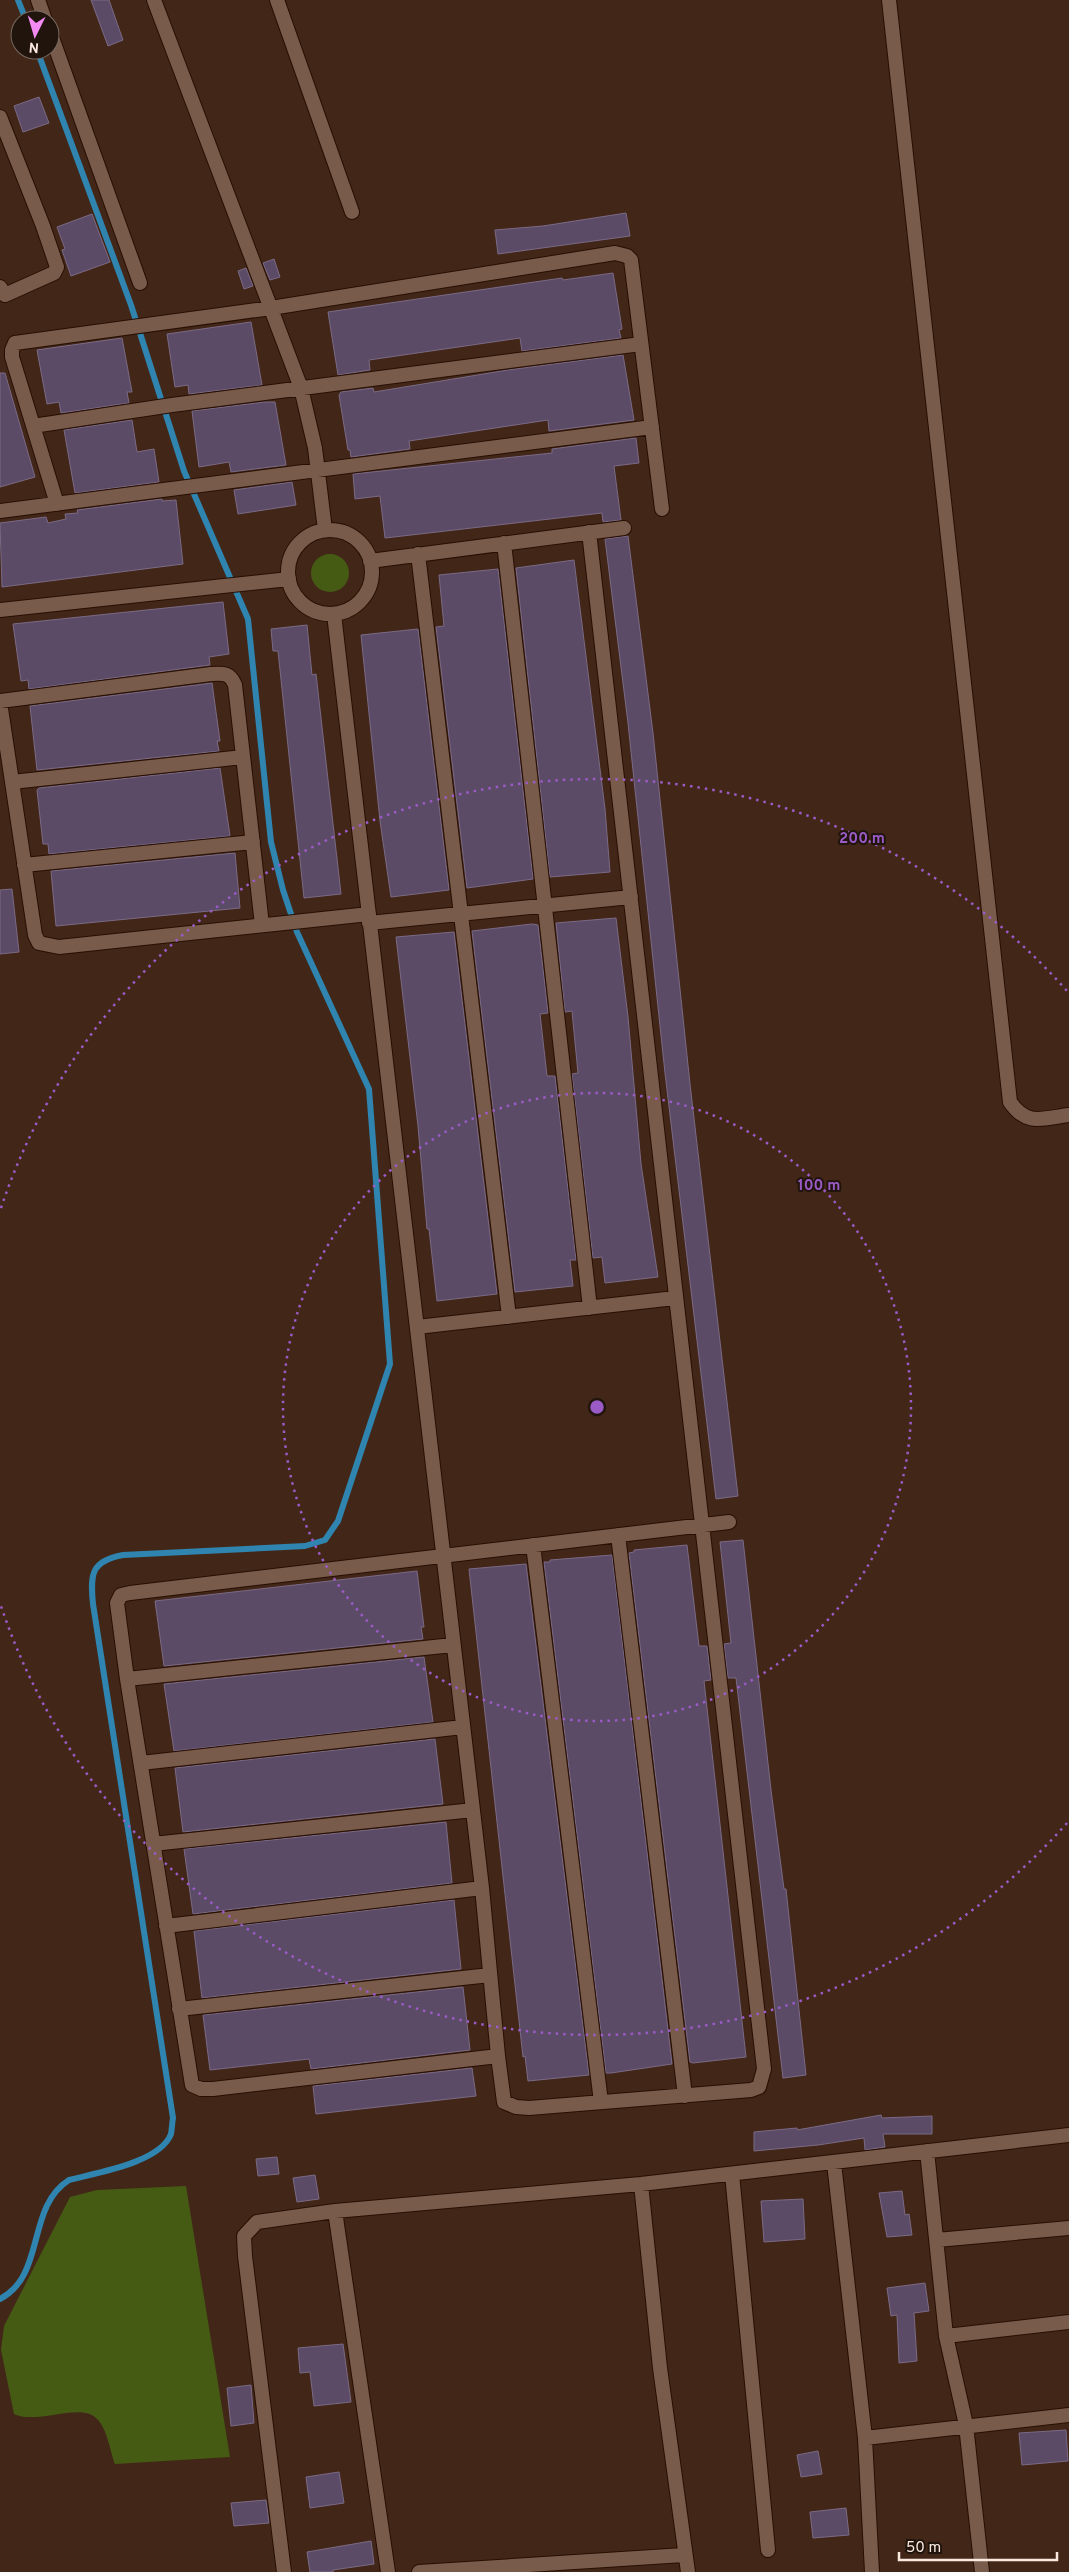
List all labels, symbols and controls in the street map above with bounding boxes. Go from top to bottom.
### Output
north arrow [10,10,60,60]
text: N [28,38,40,55]
text: 200 m [839,830,885,849]
text: 100 m [798,1177,840,1196]
centre of rings [588,1398,606,1416]
scale bar [899,2530,1056,2562]
text: 50 m [906,2539,941,2558]

